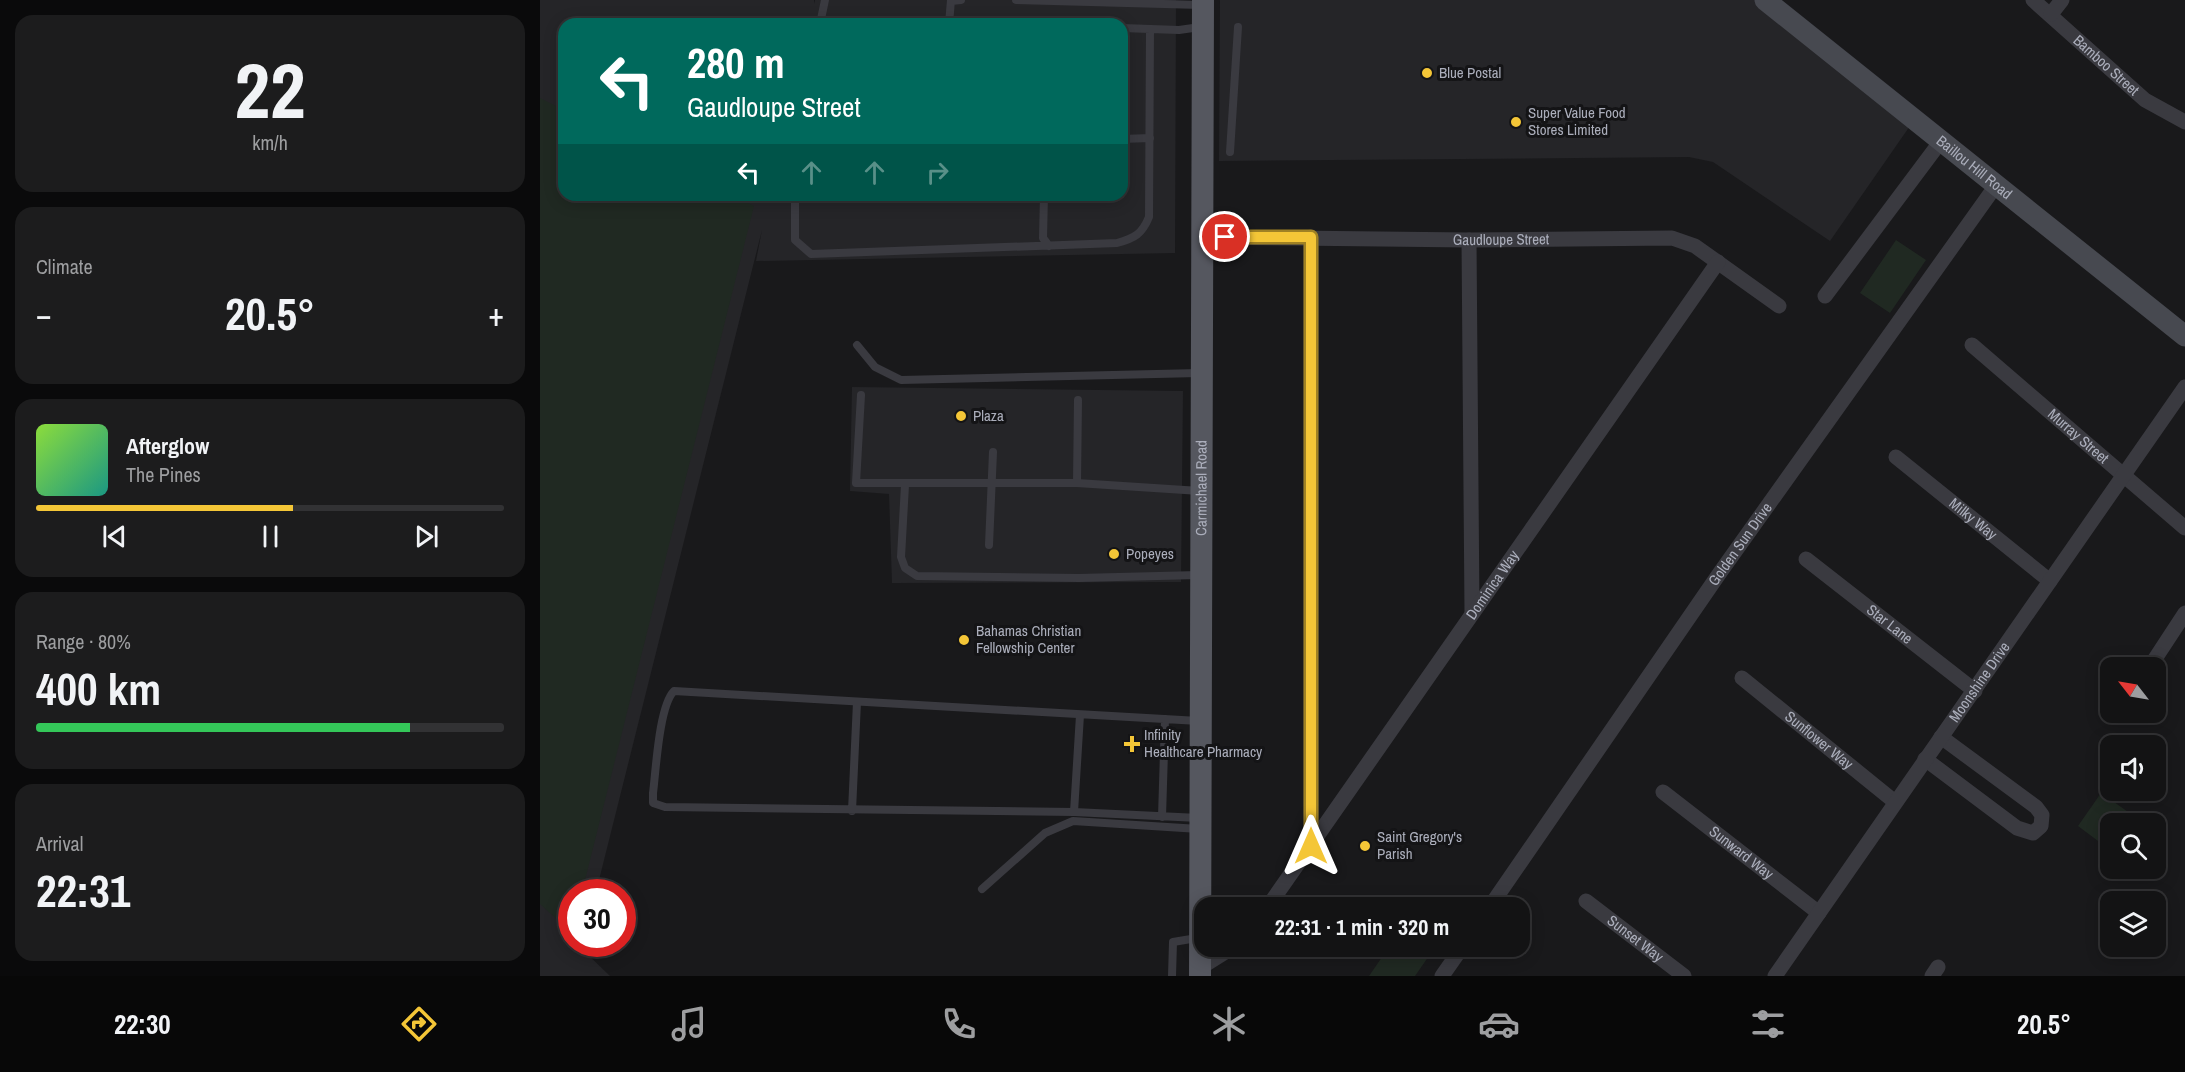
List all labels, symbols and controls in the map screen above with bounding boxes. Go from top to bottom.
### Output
street label: Bamboo Street [2069,30,2144,100]
text: 280 m [687,35,785,91]
text: 22 [234,37,306,142]
icon: left [588,42,666,120]
place label: Blue Postal [1439,62,1501,83]
marker: Blue Postal [1420,66,1434,80]
text: Gaudloupe Street [687,89,861,125]
place label: Super Value Food Stores Limited [1528,102,1626,140]
marker: Super Value Food Stores Limited [1509,115,1523,129]
text: km/h [252,129,288,156]
street label: Baillou Hill Road [1932,130,2017,204]
icon: left [732,156,765,189]
icon: ahead [795,156,828,189]
icon: ahead [858,156,891,189]
icon: right [921,156,954,189]
pin [1199,211,1250,262]
icon: arrive [1208,220,1241,253]
street label: Gaudloupe Street [1453,228,1550,250]
text: Climate [36,253,93,280]
text: 20.5° [225,283,315,344]
text: − [36,292,52,336]
text: + [488,292,504,336]
street label: Murray Street [2043,404,2114,469]
place label: Plaza [973,405,1004,426]
marker: Plaza [954,409,968,423]
text: Afterglow [126,431,209,461]
street label: Carmichael Road [1190,440,1212,536]
text: The Pines [126,461,201,488]
street label: Milky Way [1945,493,2003,545]
street label: Golden Sun Drive [1703,498,1777,590]
icon: previous [98,520,131,553]
icon: pause [254,520,287,553]
icon: next [410,520,443,553]
place label: Popeyes [1126,543,1174,564]
street label: Dominica Way [1461,545,1524,624]
marker: Popeyes [1107,547,1121,561]
street label: Star Lane [1862,599,1917,649]
place label: Bahamas Christian Fellowship Center [976,620,1081,658]
text: Range · 80% [36,628,131,655]
marker: Bahamas Christian Fellowship Center [957,633,971,647]
street label: Moonshine Drive [1944,637,2015,726]
north arrow [2100,657,2166,723]
map controls [2100,657,2166,957]
text: 400 km [36,658,161,719]
street label: Sunflower Way [1781,706,1858,775]
place label: Infinity Healthcare Pharmacy [1144,724,1263,762]
button: sound [2100,735,2166,801]
marker: Infinity Healthcare Pharmacy [1125,737,1139,751]
button: search [2100,813,2166,879]
position arrow [1279,814,1343,878]
street label: Sunward Way [1705,821,1779,884]
place label: Saint Gregory's Parish [1377,826,1462,864]
text: Arrival [36,830,83,857]
marker: Saint Gregory's Parish [1358,839,1372,853]
text: 22:31 [36,860,130,921]
speed limit sign: 30 [558,879,636,957]
button: layers [2100,891,2166,957]
street label: Sunset Way [1603,910,1669,967]
text: 22:31 · 1 min · 320 m [1275,912,1449,942]
icon: directions [398,1003,440,1045]
icon: music [668,1003,710,1045]
icon: phone [938,1003,980,1045]
icon: climate [1208,1003,1250,1045]
icon: car [1478,1003,1520,1045]
icon: filters [1747,1003,1789,1045]
text: 22:30 [114,1006,171,1042]
text: 20.5° [2017,1006,2071,1042]

